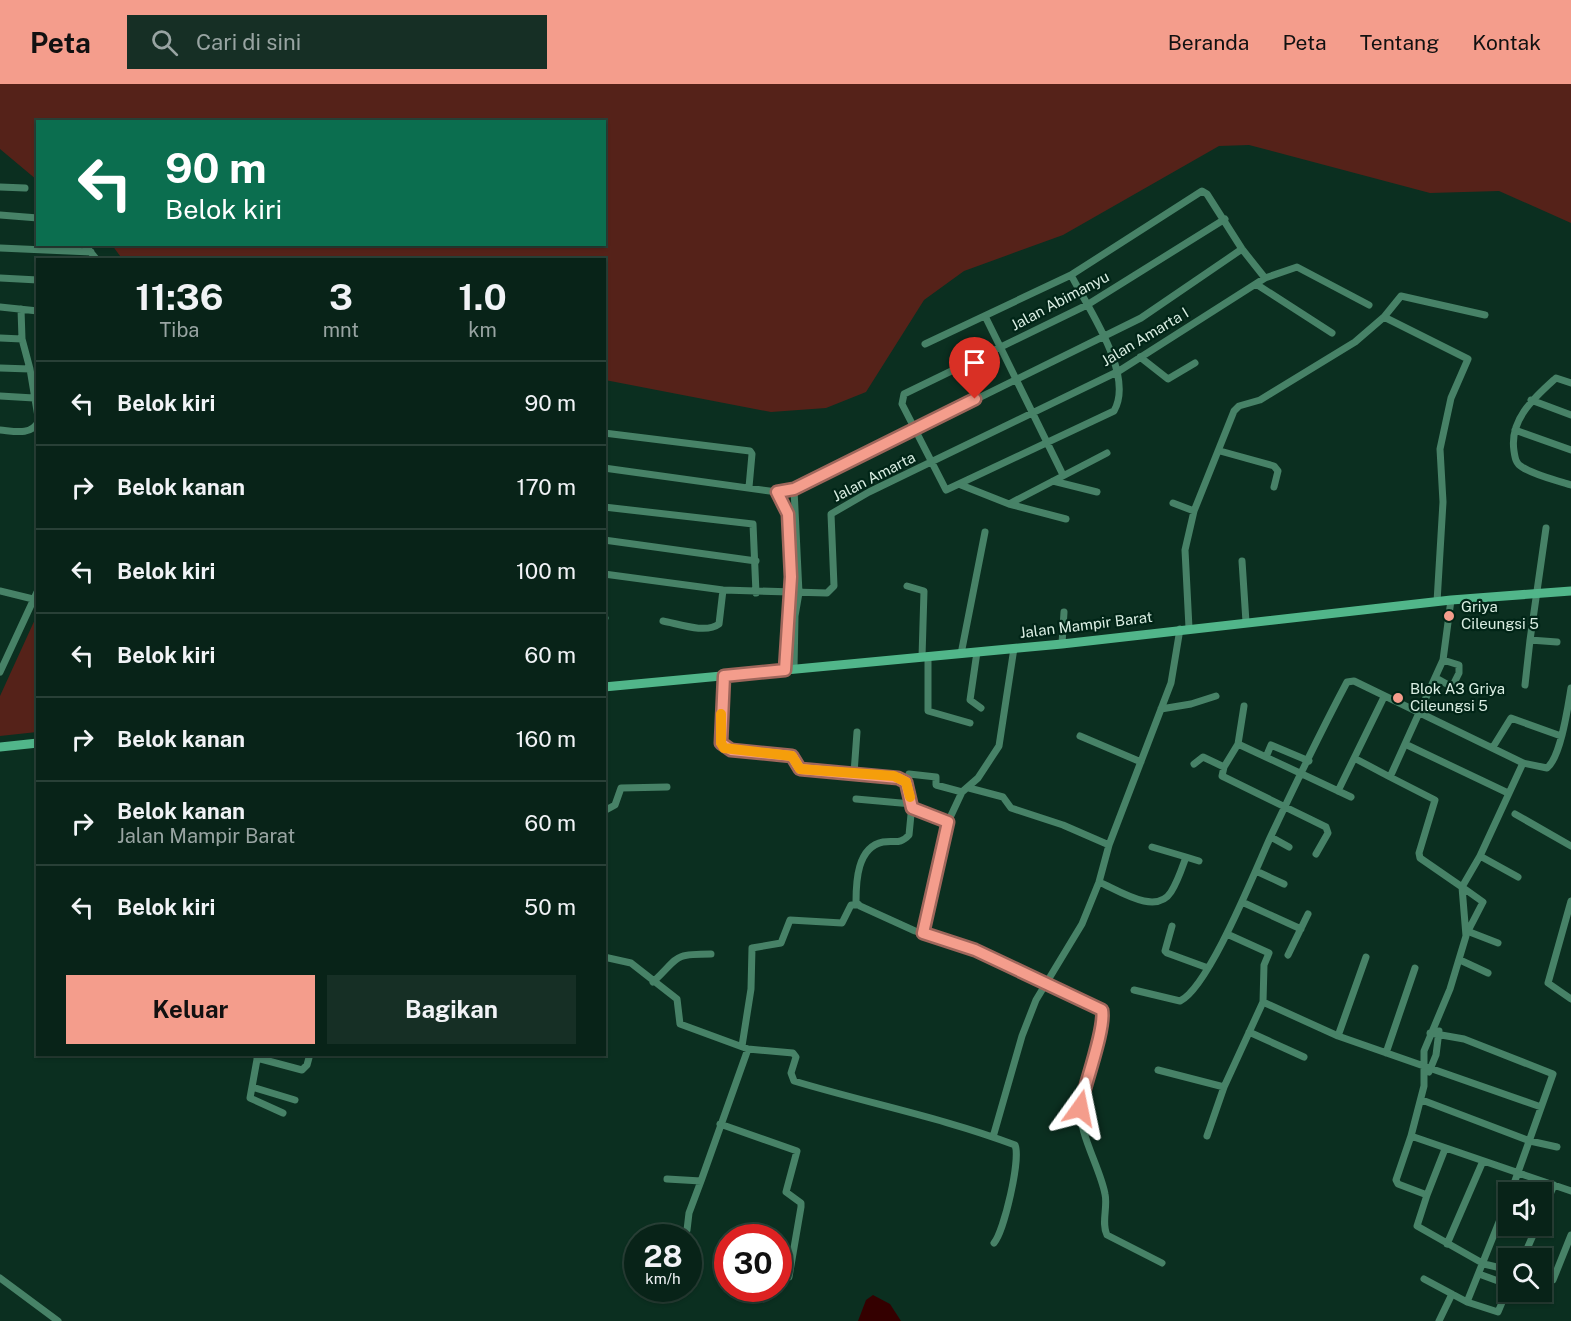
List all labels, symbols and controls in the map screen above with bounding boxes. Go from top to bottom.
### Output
search box [127,15,547,69]
text: Peta [30,26,91,59]
icon: search [148,26,181,59]
text: Cari di sini [196,29,301,55]
text: Beranda [1168,30,1249,55]
text: Peta [1282,30,1327,55]
text: Tentang [1360,30,1439,55]
text: Kontak [1472,30,1541,55]
text: 90 m [165,143,267,192]
icon: left [66,144,144,222]
text: Belok kiri [165,193,282,225]
street label: Jalan Abimanyu [1008,267,1112,334]
text: 11:36 [135,276,223,318]
text: 3 [329,276,353,318]
text: 1.0 [458,276,507,318]
street label: Jalan Amarta I [1098,304,1191,369]
text: Tiba [159,318,199,342]
text: mnt [323,318,359,342]
text: km [468,318,497,342]
pin [949,337,1000,399]
icon: arrive [958,346,991,379]
icon: left [66,387,99,420]
text: Belok kiri [117,390,215,416]
text: 90 m [525,390,576,416]
street label: Jalan Amarta [829,448,918,505]
icon: right [66,471,99,504]
text: Belok kanan [117,474,245,500]
text: 170 m [516,474,576,500]
icon: left [66,555,99,588]
text: Belok kiri [117,558,215,584]
text: 100 m [516,558,576,584]
place label: Griya Cileungsi 5 [1461,598,1539,632]
street label: Jalan Mampir Barat [1019,608,1153,641]
marker: Griya Cileungsi 5 [1442,609,1456,623]
icon: left [66,639,99,672]
text: Belok kiri [117,642,215,668]
text: 60 m [525,642,576,668]
place label: Blok A3 Griya Cileungsi 5 [1410,680,1505,714]
marker: Blok A3 Griya Cileungsi 5 [1391,691,1405,705]
icon: right [66,723,99,756]
text: Belok kanan [117,726,245,752]
text: 160 m [516,726,576,752]
text: Belok kanan [117,798,245,824]
icon: right [66,807,99,840]
text: 60 m [525,810,576,836]
text: Jalan Mampir Barat [117,824,295,848]
icon: left [66,891,99,924]
text: Belok kiri [117,894,215,920]
text: 50 m [524,894,576,920]
button: Keluar [66,975,315,1044]
button: Bagikan [327,975,576,1044]
position arrow [1048,1076,1112,1140]
map controls [1498,1182,1552,1302]
button: sound [1498,1182,1552,1236]
speed limit sign: 30 [714,1224,792,1302]
text: 28 [643,1238,683,1274]
button: search [1498,1248,1552,1302]
text: km/h [645,1270,681,1287]

